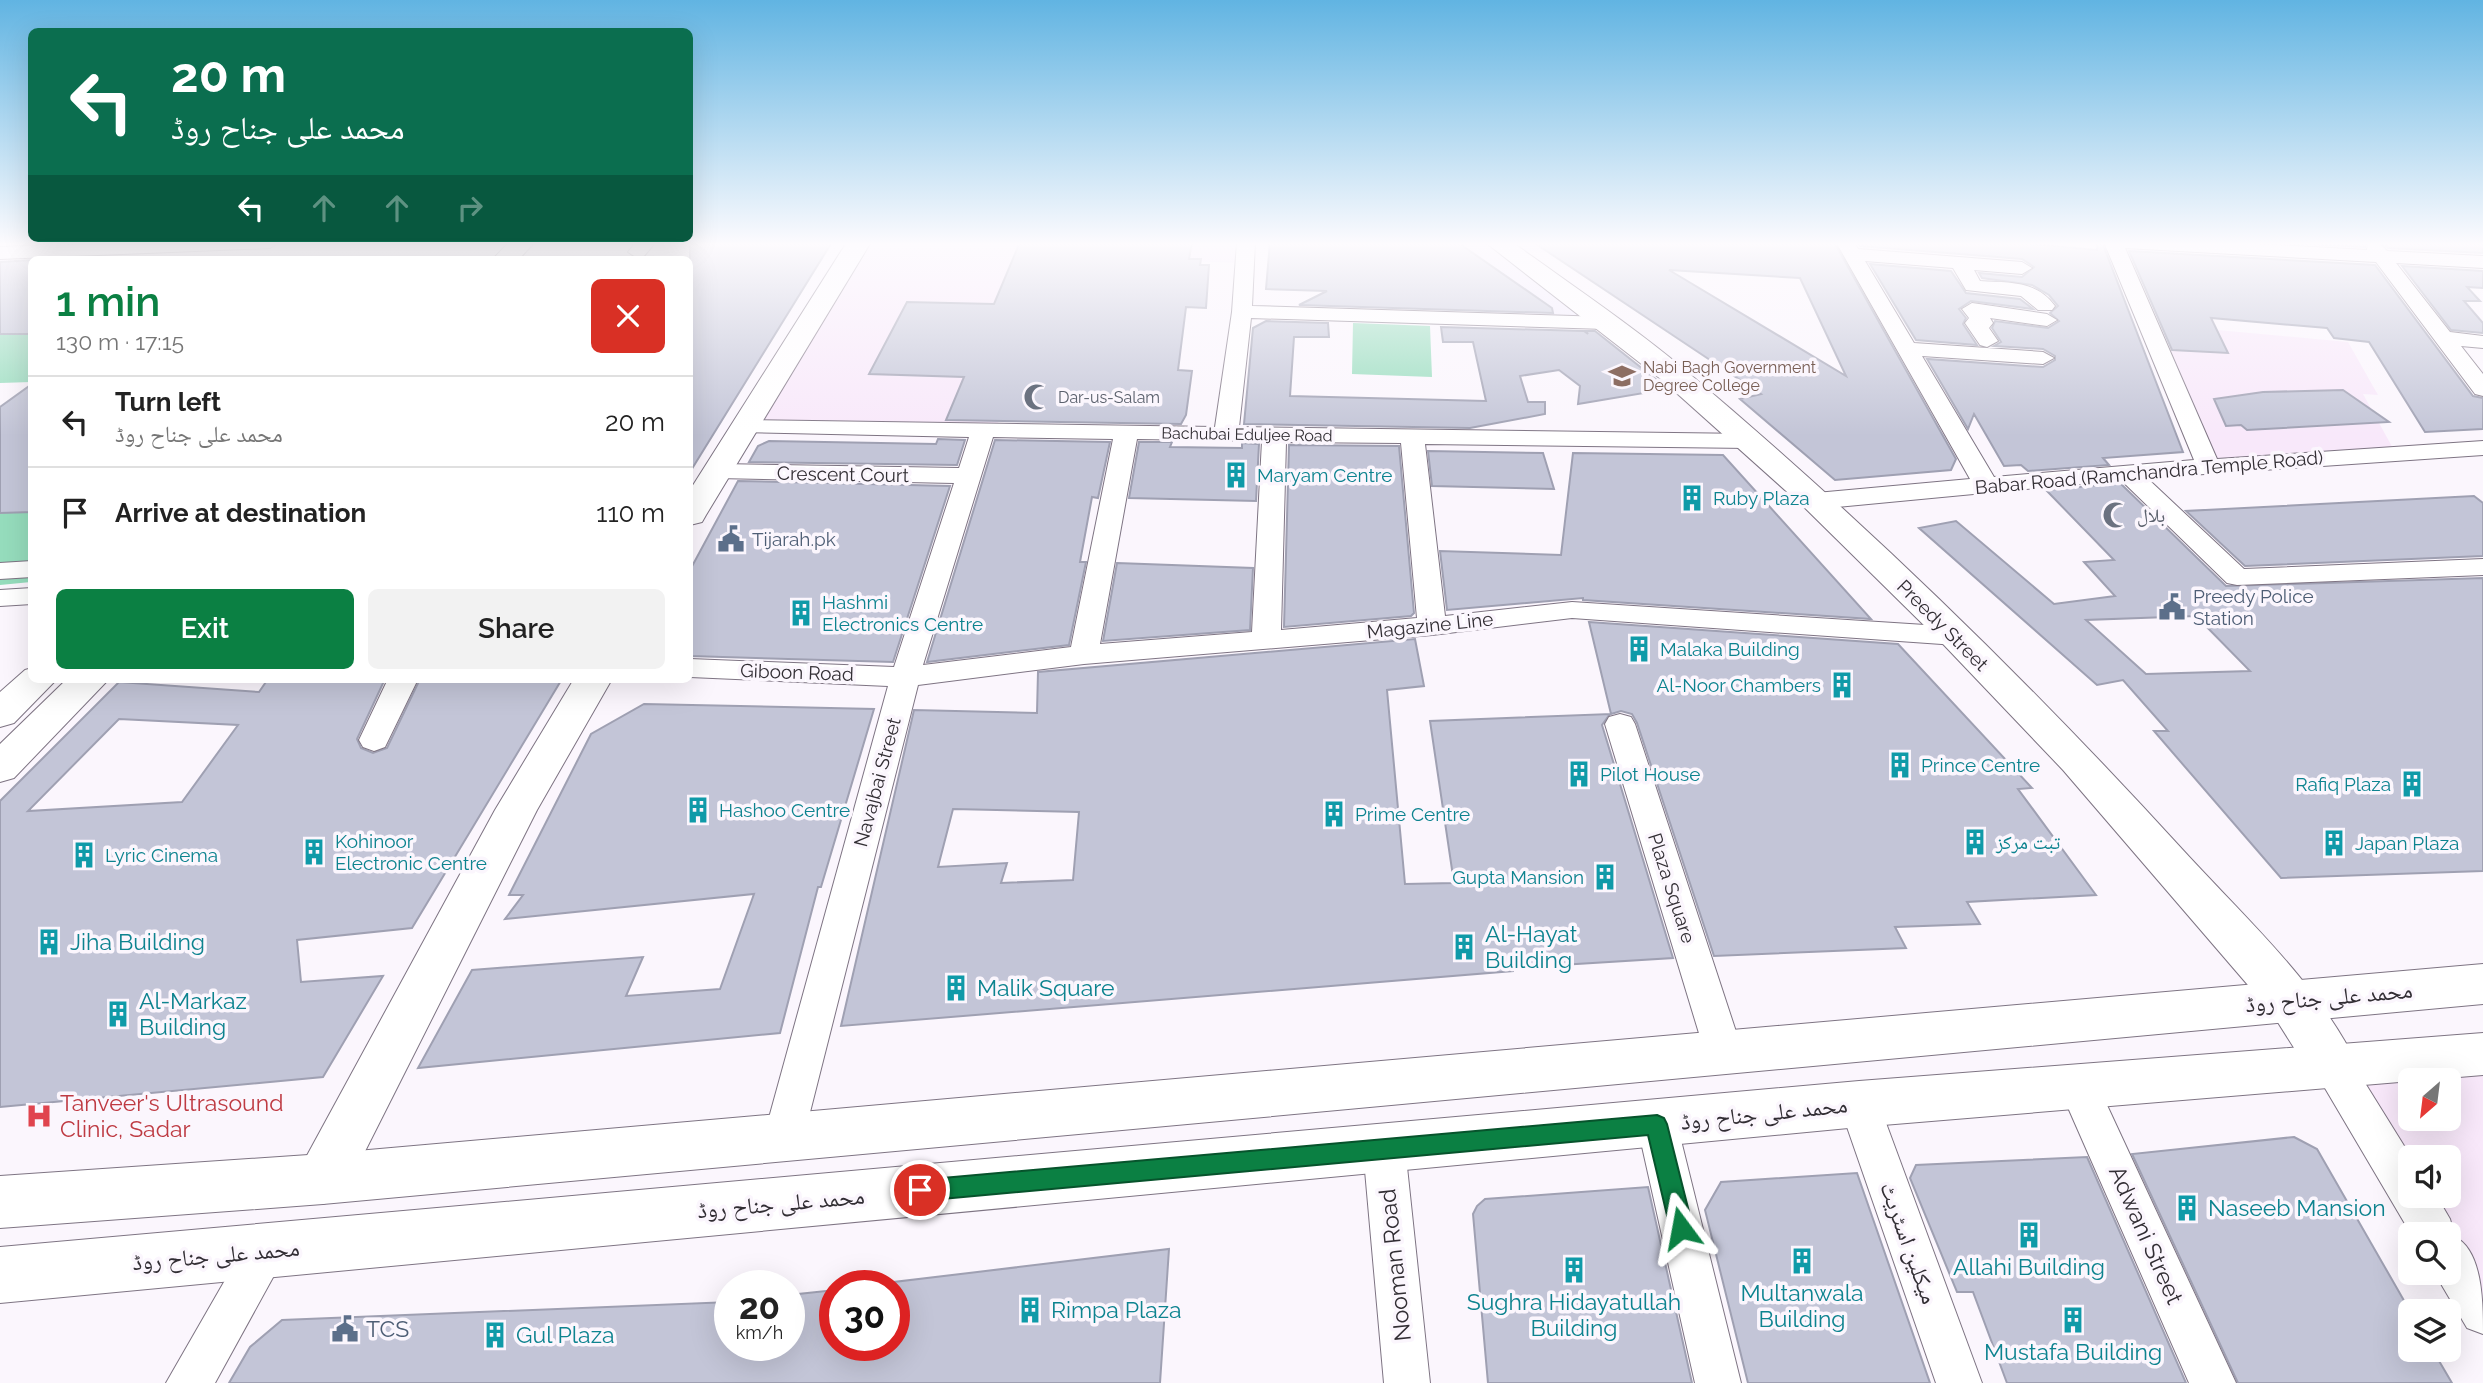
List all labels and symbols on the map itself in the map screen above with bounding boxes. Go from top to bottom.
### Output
place label: Nabi Bagh Government Degree College [1643,358,1817,395]
school or university icon: Nabi Bagh Government Degree College [1607,361,1637,391]
mosque icon: Dar-us-Salam [1022,382,1052,412]
place label: Dar-us-Salam [1058,388,1160,407]
street label: Bachubai Eduljee Road [1161,424,1333,445]
street label: Babar Road (Ramchandra Temple Road) [1974,446,2324,498]
building icon: Maryam Centre [1221,460,1251,490]
street label: Crescent Court [777,462,910,486]
place label: Maryam Centre [1257,464,1392,486]
building icon: Ruby Plaza [1677,483,1707,513]
place label: Ruby Plaza [1713,487,1810,509]
mosque icon: بلال [2101,500,2131,530]
place label: بلال [2137,504,2165,527]
public building icon: Tijarah.pk [716,524,746,554]
place label: Tijarah.pk [752,528,836,550]
street label: Preedy Street [1893,575,1994,676]
place label: Preedy Police Station [2193,585,2314,629]
place label: Hashmi Electronics Centre [822,591,983,635]
public building icon: Preedy Police Station [2157,592,2187,622]
building icon: Hashmi Electronics Centre [786,598,816,628]
street label: Magazine Line [1366,607,1494,643]
building icon: Malaka Building [1624,634,1654,664]
place label: Malaka Building [1660,638,1800,660]
street label: Giboon Road [740,659,854,685]
building icon: Al-Noor Chambers [1827,670,1857,700]
place label: Al-Noor Chambers [1656,674,1821,696]
street label: Navajbai Street [849,714,905,849]
building icon: Prince Centre [1885,750,1915,780]
place label: Prince Centre [1921,754,2040,776]
building icon: Pilot House [1564,759,1594,789]
place label: Pilot House [1600,763,1700,785]
building icon: Rafiq Plaza [2397,769,2427,799]
place label: Rafiq Plaza [2295,773,2391,795]
building icon: Hashoo Centre [683,795,713,825]
place label: Hashoo Centre [719,799,850,821]
building icon: Prime Centre [1319,799,1349,829]
place label: Prime Centre [1355,803,1470,825]
building icon: تبت مرکز [1960,827,1990,857]
building icon: Japan Plaza [2319,828,2349,858]
place label: Kohinoor Electronic Centre [335,830,487,874]
street label: Plaza Square [1644,830,1700,946]
place label: تبت مرکز [1995,831,2061,854]
place label: Japan Plaza [2355,832,2459,854]
building icon: Kohinoor Electronic Centre [299,837,329,867]
building icon: Lyric Cinema [69,840,99,870]
place label: Lyric Cinema [105,844,218,866]
building icon: Gupta Mansion [1590,862,1620,892]
place label: Gupta Mansion [1452,866,1584,888]
place label: Al-Hayat Building [1485,920,1578,973]
building icon: Jiha Building [34,927,64,957]
place label: Jiha Building [70,928,205,955]
building icon: Al-Hayat Building [1449,932,1479,962]
building icon: Malik Square [941,973,971,1003]
place label: Malik Square [977,974,1114,1001]
street label: محمد علی جناح روڈ [2244,976,2414,1019]
place label: Al-Markaz Building [139,987,247,1040]
building icon: Al-Markaz Building [103,999,133,1029]
north arrow [2398,1068,2460,1130]
place label: Tanveer's Ultrasound Clinic, Sadar [60,1089,283,1142]
street label: محمد علی جناح روڈ [1679,1090,1849,1137]
hospital icon: Tanveer's Ultrasound Clinic, Sadar [24,1101,54,1131]
pin [890,1160,950,1220]
street label: Adwani Street [2104,1161,2189,1308]
street label: میکلین اسٹریٹ [1874,1178,1944,1308]
street label: محمد علی جناح روڈ [696,1182,866,1225]
street label: Nooman Road [1373,1188,1416,1343]
position arrow [1644,1191,1718,1265]
building icon: Naseeb Mansion [2172,1193,2202,1223]
place label: Naseeb Mansion [2208,1194,2386,1221]
building icon: Allahi Building [2014,1220,2044,1250]
street label: محمد علی جناح روڈ [131,1234,301,1277]
building icon: Multanwala Building [1787,1246,1817,1276]
place label: Allahi Building [1953,1253,2105,1280]
building icon: Sughra Hidayatullah Building [1559,1255,1589,1285]
speed limit sign: 30 [819,1270,910,1361]
place label: Multanwala Building [1740,1279,1864,1332]
place label: Sughra Hidayatullah Building [1467,1288,1681,1341]
building icon: Rimpa Plaza [1015,1295,1045,1325]
place label: Rimpa Plaza [1051,1296,1182,1323]
building icon: Mustafa Building [2058,1305,2088,1335]
public building icon: TCS [330,1314,360,1344]
place label: TCS [366,1315,409,1342]
building icon: Gul Plaza [480,1320,510,1350]
place label: Gul Plaza [516,1321,615,1348]
place label: Mustafa Building [1984,1338,2162,1365]

